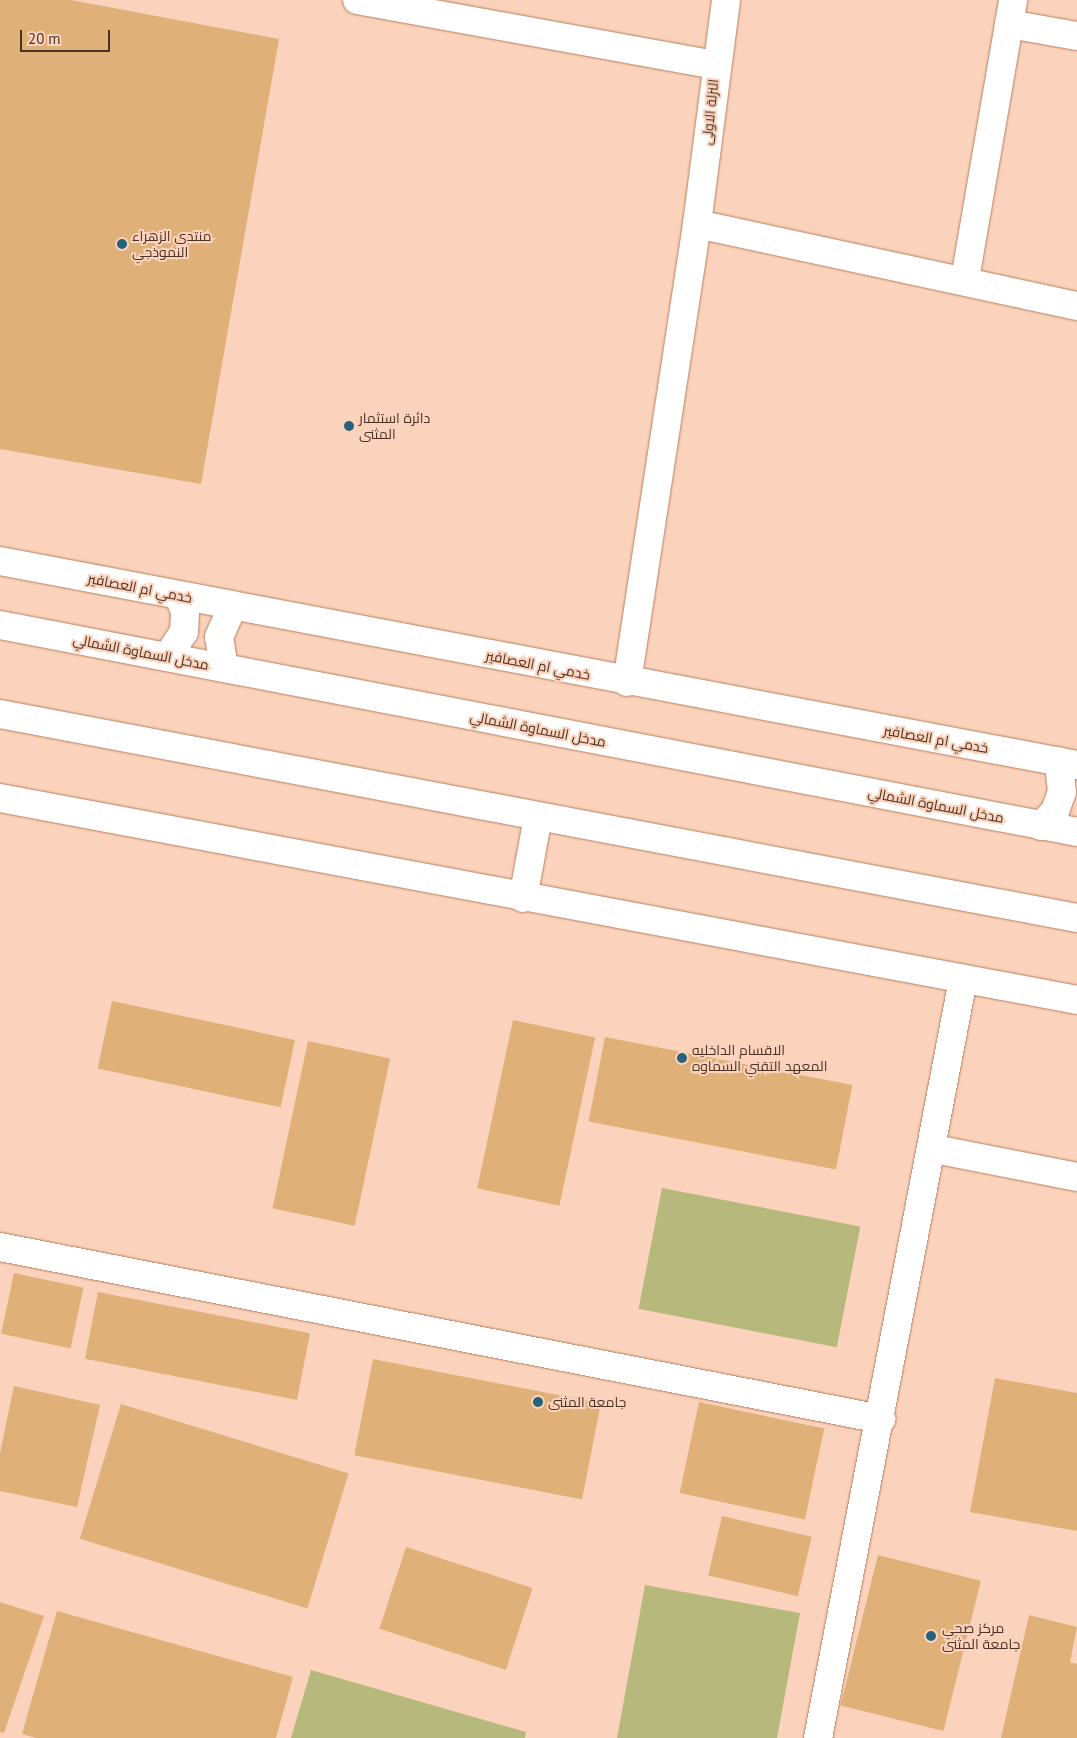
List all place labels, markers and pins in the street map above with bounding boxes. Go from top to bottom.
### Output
place label: منتدى الزهراء النموذجي [132,228,212,260]
marker: منتدى الزهراء النموذجي [116,238,128,250]
place label: دائرة استثمار المثنى [359,410,430,442]
marker: دائرة استثمار المثنى [343,420,355,432]
place label: الاقسام الداخليه المعهد التقني السماوه [692,1042,827,1074]
marker: الاقسام الداخليه المعهد التقني السماوه [676,1052,688,1064]
place label: جامعة المثنى [548,1394,626,1410]
marker: جامعة المثنى [532,1396,544,1408]
place label: مركز صحي جامعة المثنى [942,1620,1020,1652]
marker: مركز صحي جامعة المثنى [924,1629,938,1643]

